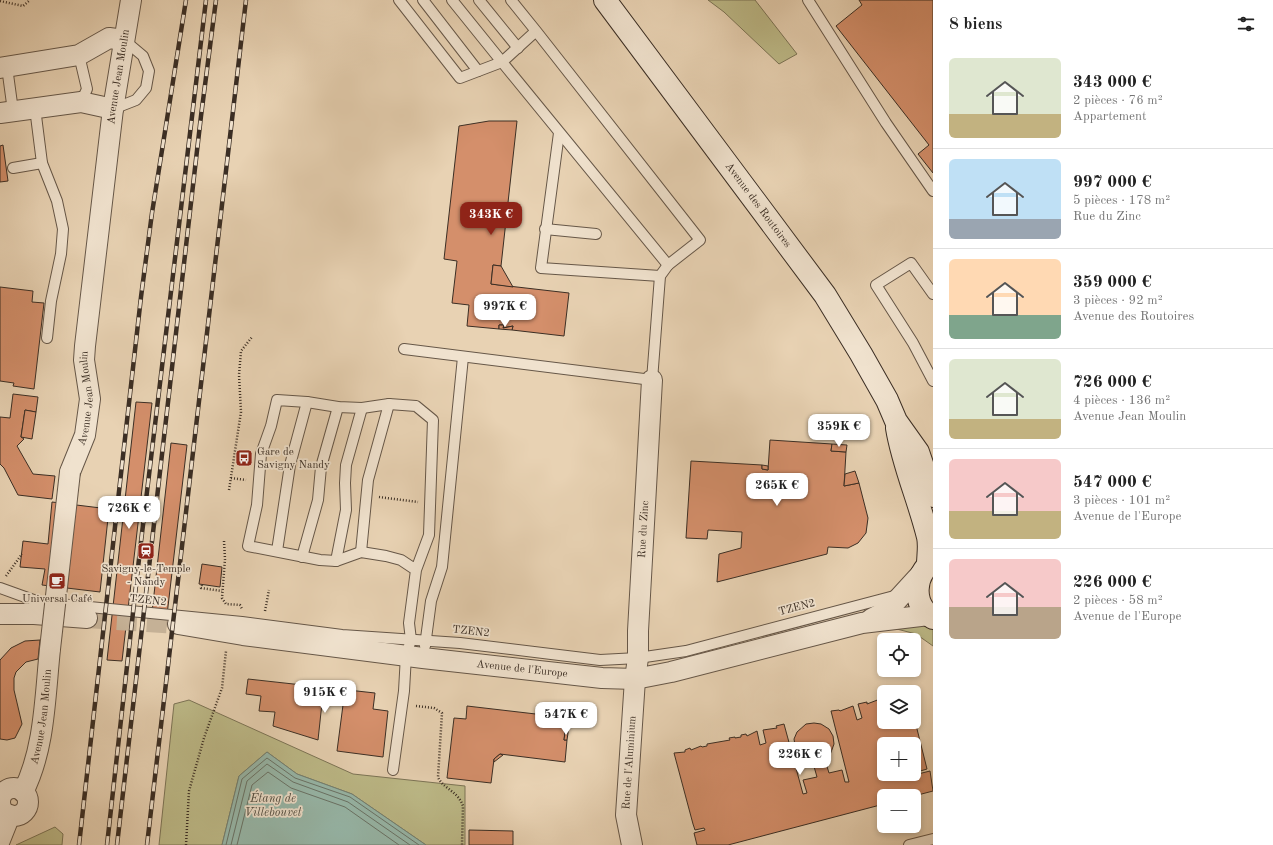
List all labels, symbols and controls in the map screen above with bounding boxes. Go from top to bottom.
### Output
icon: filters [1235,13,1257,35]
text: 8 biens [949,16,1002,33]
street label: Avenue Jean Moulin [106,29,132,125]
icon: home [981,74,1029,122]
text: 343 000 € [1073,74,1152,91]
text: 2 pièces · 76 m² [1073,94,1163,107]
text: Appartement [1073,110,1147,123]
street label: Avenue des Routoires [723,161,793,250]
text: 997 000 € [1073,174,1152,191]
icon: home [981,175,1029,223]
text: 5 pièces · 178 m² [1073,194,1170,207]
pin: 343K € [458,202,524,236]
text: 343K € [469,208,513,221]
text: Rue du Zinc [1073,210,1141,223]
text: 359 000 € [1073,274,1152,291]
icon: home [981,275,1029,323]
pin: 997K € [472,294,538,328]
text: 3 pièces · 92 m² [1073,294,1163,307]
text: 997K € [483,300,527,313]
text: Avenue des Routoires [1073,310,1194,323]
street label: Avenue Jean Moulin [76,350,96,447]
text: 726 000 € [1073,374,1152,391]
icon: home [981,375,1029,423]
text: 4 pièces · 136 m² [1073,394,1170,407]
text: Avenue Jean Moulin [1073,410,1186,423]
pin: 359K € [806,414,872,448]
text: 359K € [817,420,861,433]
place label: Gare de Savigny Nandy [257,447,330,471]
bus stop icon: Gare de Savigny Nandy [234,448,254,468]
pin: 265K € [744,473,810,507]
text: 547 000 € [1073,474,1152,491]
icon: home [981,475,1029,523]
text: 265K € [755,479,799,492]
text: 3 pièces · 101 m² [1073,494,1170,507]
pin: 726K € [96,496,162,530]
street label: Rue du Zinc [637,500,651,558]
text: 726K € [107,502,151,515]
text: Avenue de l'Europe [1073,510,1181,523]
station icon: Savigny-le-Temple - Nandy [136,541,156,561]
place label: Savigny-le-Temple - Nandy [101,564,191,588]
cafe icon: Universal Café [47,571,67,591]
text: 226 000 € [1073,574,1152,591]
icon: home [981,575,1029,623]
place label: Universal Café [22,594,92,605]
street label: TZEN2 [129,594,167,608]
text: 2 pièces · 58 m² [1073,594,1163,607]
street label: TZEN2 [777,598,817,618]
text: Avenue de l'Europe [1073,610,1181,623]
street label: TZEN2 [452,625,490,639]
map controls [877,633,921,833]
button: locate [877,633,921,677]
street label: Avenue de l'Europe [476,658,568,680]
street label: Avenue Jean Moulin [29,669,54,766]
pin: 915K € [292,680,358,714]
button: layers [877,685,921,729]
text: 915K € [303,686,347,699]
pin: 547K € [533,702,599,736]
text: 547K € [544,708,588,721]
street label: Rue de l'Aluminium [621,715,638,810]
button: + [877,737,921,781]
pin: 226K € [767,742,833,776]
text: 226K € [778,748,822,761]
button: − [877,789,921,833]
water label: Étang de Villebouvet [244,790,302,819]

